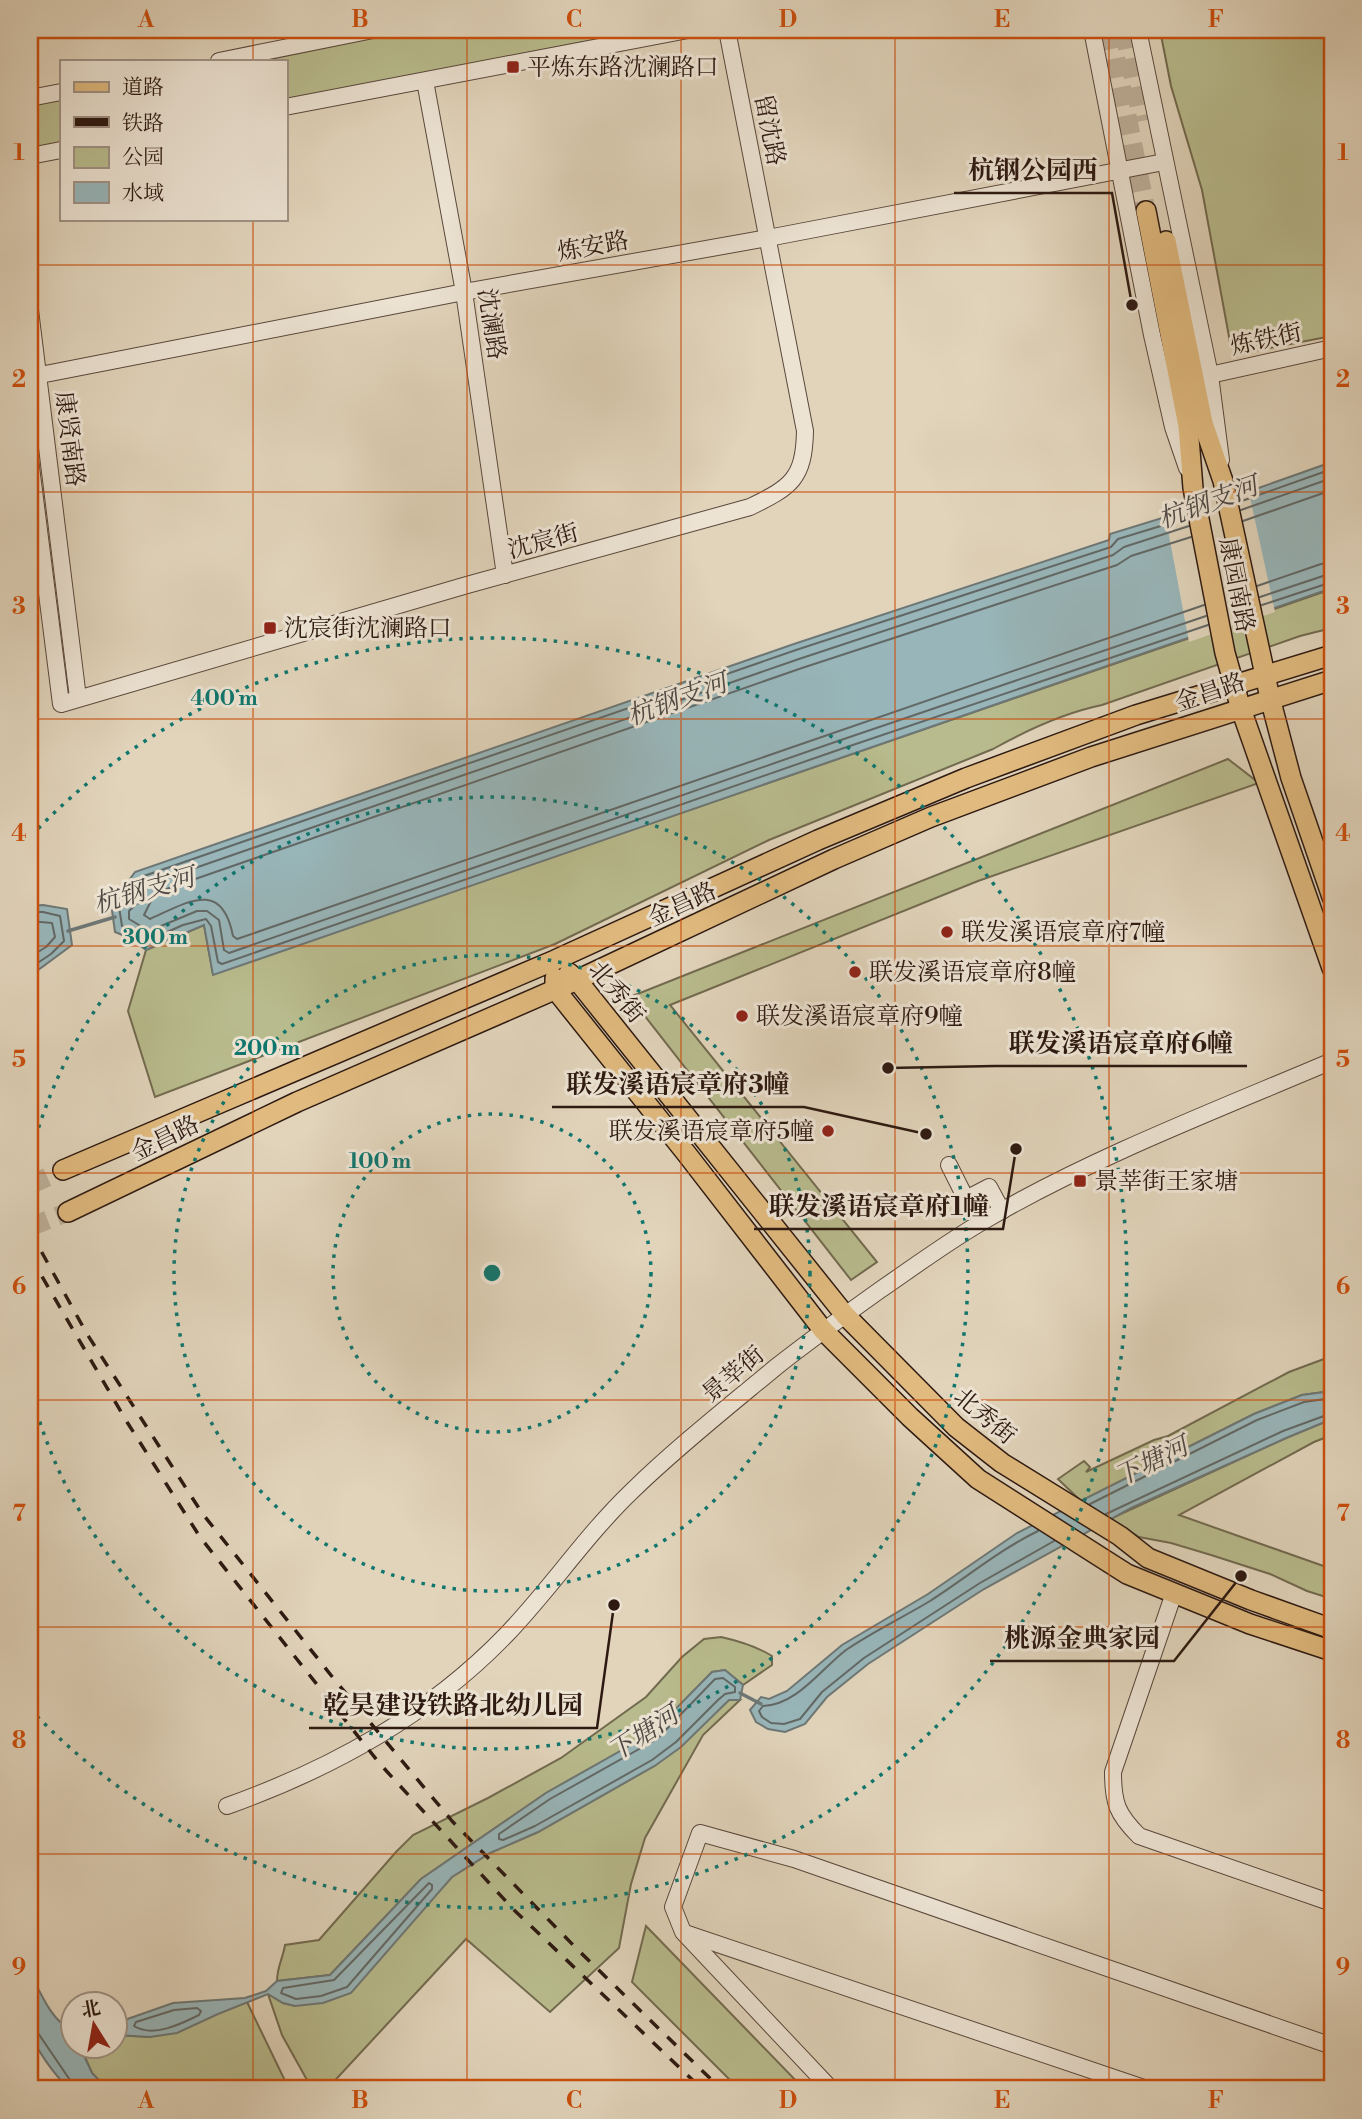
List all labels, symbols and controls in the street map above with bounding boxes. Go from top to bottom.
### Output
text: A [137,6,155,34]
text: B [351,6,369,34]
text: C [566,6,582,34]
text: D [779,6,797,34]
text: E [994,6,1010,34]
text: F [1208,6,1224,34]
place label: 平炼东路沈澜路口 [527,53,719,83]
marker: 平炼东路沈澜路口 [505,59,521,75]
legend [60,60,287,220]
text: 道路 [122,75,164,101]
street label: 留沈路 [747,92,791,168]
text: 铁路 [122,111,164,137]
text: 1 [13,139,25,167]
text: 1 [1337,139,1349,167]
text: 公园 [122,145,164,171]
callout: 杭钢公园西 [954,146,1112,193]
text: 杭钢公园西 [968,155,1098,187]
text: 水域 [122,181,164,207]
street label: 炼安路 [555,226,631,268]
street label: 沈澜路 [471,286,511,362]
street label: 炼铁街 [1228,318,1305,362]
text: 2 [12,366,26,394]
text: 2 [1336,366,1350,394]
street label: 康贤南路 [48,390,90,489]
water label: 杭钢支河 [1154,469,1266,536]
street label: 沈宸街 [505,518,582,566]
street label: 康园南路 [1212,535,1260,635]
text: 3 [12,593,26,621]
text: 3 [1336,593,1350,621]
place label: 沈宸街沈澜路口 [284,614,452,644]
marker: 沈宸街沈澜路口 [262,620,278,636]
water label: 杭钢支河 [623,666,735,733]
street label: 金昌路 [1171,667,1249,719]
text: 400 m [190,686,258,712]
text: 4 [11,820,27,848]
text: 4 [1335,820,1351,848]
water label: 杭钢支河 [90,860,203,921]
street label: 金昌路 [643,876,721,934]
place label: 联发溪语宸章府7幢 [961,918,1165,948]
marker: 联发溪语宸章府7幢 [939,924,955,940]
text: 300 m [122,925,188,951]
street label: 北秀街 [582,955,651,1030]
place label: 联发溪语宸章府8幢 [869,958,1076,988]
marker: 联发溪语宸章府8幢 [847,964,863,980]
place label: 联发溪语宸章府9幢 [756,1002,963,1032]
marker: 联发溪语宸章府9幢 [734,1008,750,1024]
callout: 联发溪语宸章府6幢 [995,1019,1247,1066]
text: 联发溪语宸章府6幢 [1009,1028,1233,1060]
text: 200 m [234,1036,300,1062]
text: 5 [12,1046,26,1074]
text: 5 [1336,1046,1350,1074]
callout: 联发溪语宸章府3幢 [552,1060,804,1107]
text: 联发溪语宸章府3幢 [566,1069,790,1101]
street label: 金昌路 [127,1110,204,1168]
place label: 联发溪语宸章府5幢 [609,1117,814,1147]
marker: 联发溪语宸章府5幢 [820,1123,836,1139]
text: 100 m [349,1149,411,1175]
place label: 景莘街王家塘 [1094,1167,1238,1197]
marker: 景莘街王家塘 [1072,1173,1088,1189]
callout: 联发溪语宸章府1幢 [754,1182,1003,1229]
text: 联发溪语宸章府1幢 [769,1191,989,1223]
centre of rings [480,1261,504,1285]
text: 6 [12,1273,26,1301]
text: 6 [1336,1273,1350,1301]
street label: 景莘街 [696,1340,771,1409]
street label: 北秀街 [947,1382,1022,1451]
water label: 下塘河 [1109,1429,1197,1493]
text: 7 [12,1500,26,1528]
text: 7 [1336,1500,1350,1528]
callout: 桃源金典家园 [990,1614,1174,1661]
text: 桃源金典家园 [1004,1623,1160,1655]
callout: 乾昊建设铁路北幼儿园 [309,1681,597,1728]
text: 乾昊建设铁路北幼儿园 [323,1690,583,1722]
water label: 下塘河 [602,1697,688,1769]
text: 8 [12,1727,26,1755]
text: 8 [1336,1727,1350,1755]
text: 9 [12,1954,26,1982]
text: 9 [1336,1954,1350,1982]
north arrow [60,1990,130,2060]
text: 北 [79,1996,103,2023]
text: A [137,2087,155,2115]
text: B [351,2087,369,2115]
text: C [566,2087,582,2115]
text: D [779,2087,797,2115]
text: E [994,2087,1010,2115]
text: F [1208,2087,1224,2115]

